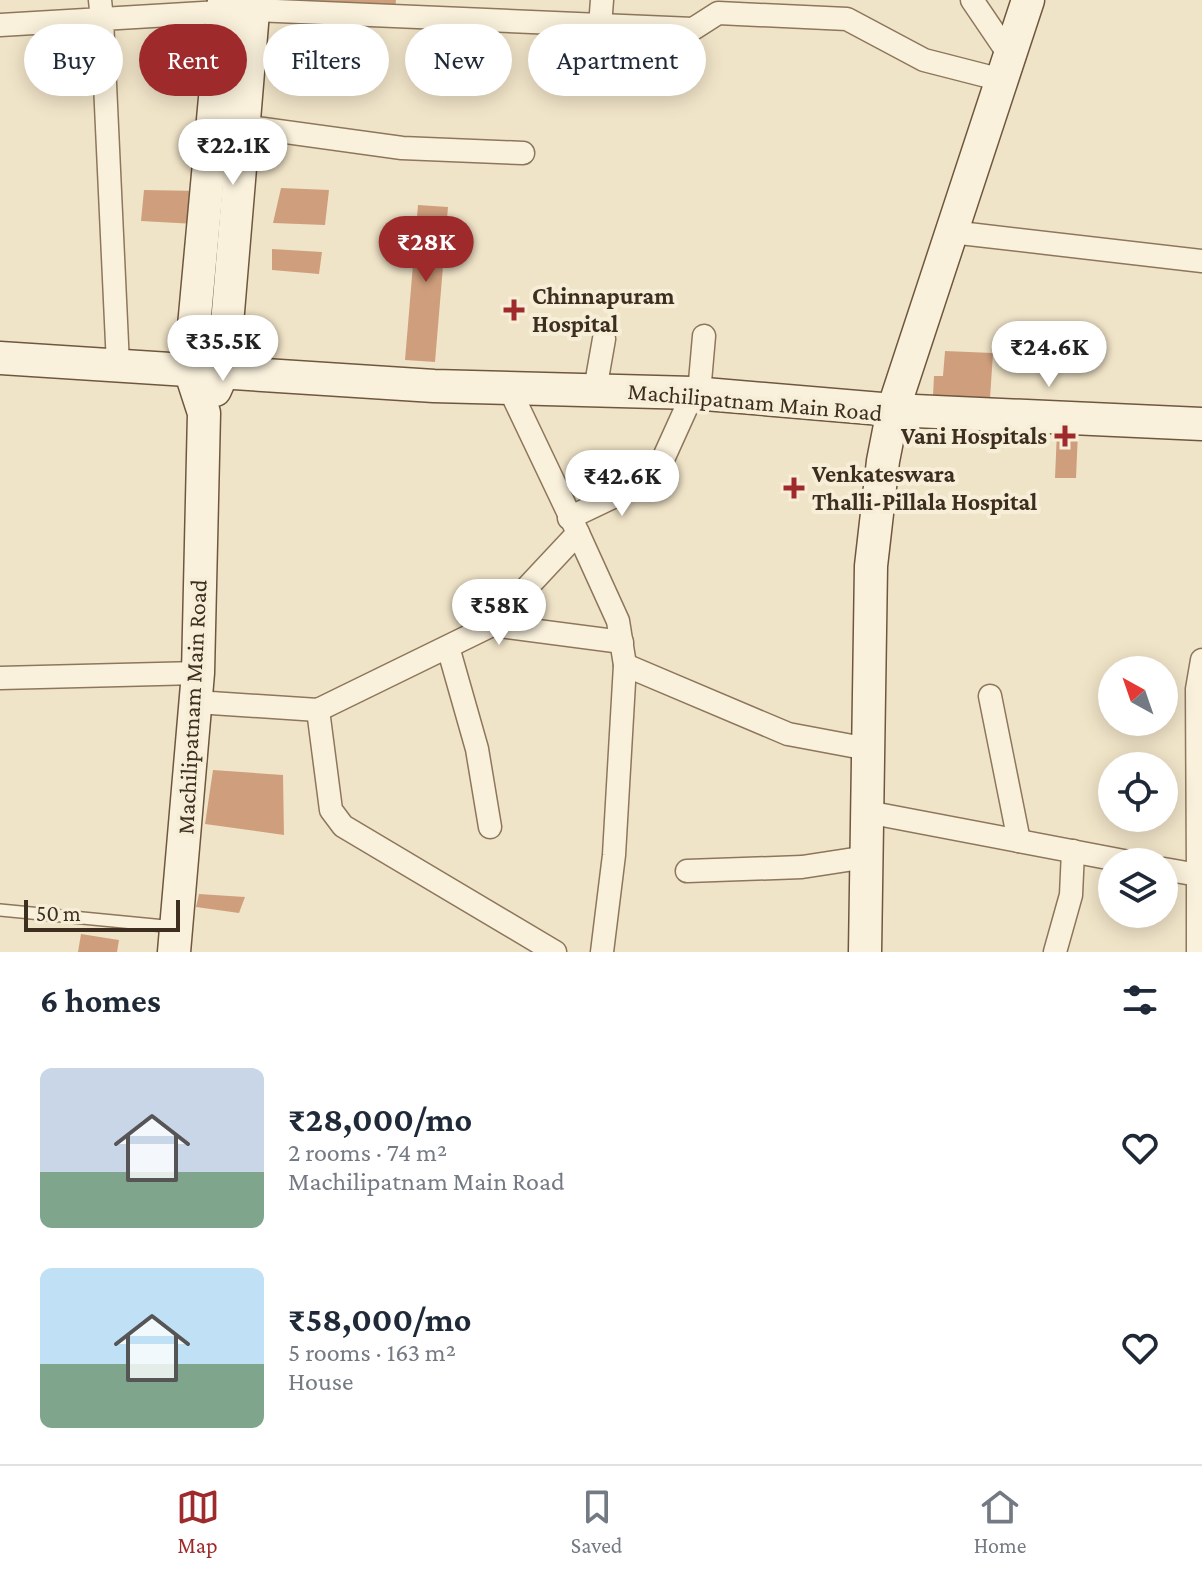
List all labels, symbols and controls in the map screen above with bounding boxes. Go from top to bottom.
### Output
chip: Buy [24,24,123,96]
chip: Rent [139,24,247,96]
chip: Filters [263,24,389,96]
chip: New [405,24,512,96]
chip: Apartment [528,24,706,96]
pin: ₹22.1K [168,119,298,187]
text: ₹22.1K [196,130,270,159]
pin: ₹28K [379,216,473,284]
text: ₹28K [397,227,455,256]
place label: Chinnapuram Hospital [532,282,675,337]
marker: Chinnapuram Hospital [503,299,525,321]
pin: ₹35.5K [158,315,288,383]
pin: ₹24.6K [984,321,1114,389]
text: ₹35.5K [185,326,261,355]
text: ₹24.6K [1010,332,1088,361]
street label: Machilipatnam Main Road [627,377,884,426]
place label: Vani Hospitals [900,422,1047,449]
marker: Vani Hospitals [1054,425,1076,447]
pin: ₹42.6K [557,450,687,518]
place label: Venkateswara Thalli-Pillala Hospital [811,460,1037,515]
text: ₹42.6K [583,461,661,490]
marker: Venkateswara Thalli-Pillala Hospital [783,477,805,499]
street label: Machilipatnam Main Road [171,578,212,835]
pin: ₹58K [452,579,546,647]
text: ₹58K [470,590,528,619]
north arrow [1098,656,1178,736]
map controls [1098,656,1178,928]
button: locate [1098,752,1178,832]
button: layers [1098,848,1178,928]
scale bar [24,896,180,932]
text: 50 m [36,901,81,926]
icon: filters [1118,978,1162,1022]
text: 6 homes [40,982,161,1019]
icon: home [104,1100,200,1196]
text: ₹28,000/mo [288,1101,472,1138]
icon: heart [1118,1126,1162,1170]
text: 2 rooms · 74 m² [288,1138,447,1167]
text: Machilipatnam Main Road [288,1167,565,1196]
icon: home [104,1300,200,1396]
text: ₹58,000/mo [288,1301,471,1338]
icon: heart [1118,1326,1162,1370]
text: 5 rooms · 163 m² [288,1338,456,1367]
text: House [288,1367,353,1396]
tab: Map [176,1485,220,1558]
tab: Saved [571,1485,622,1558]
tab: Home [974,1485,1026,1558]

